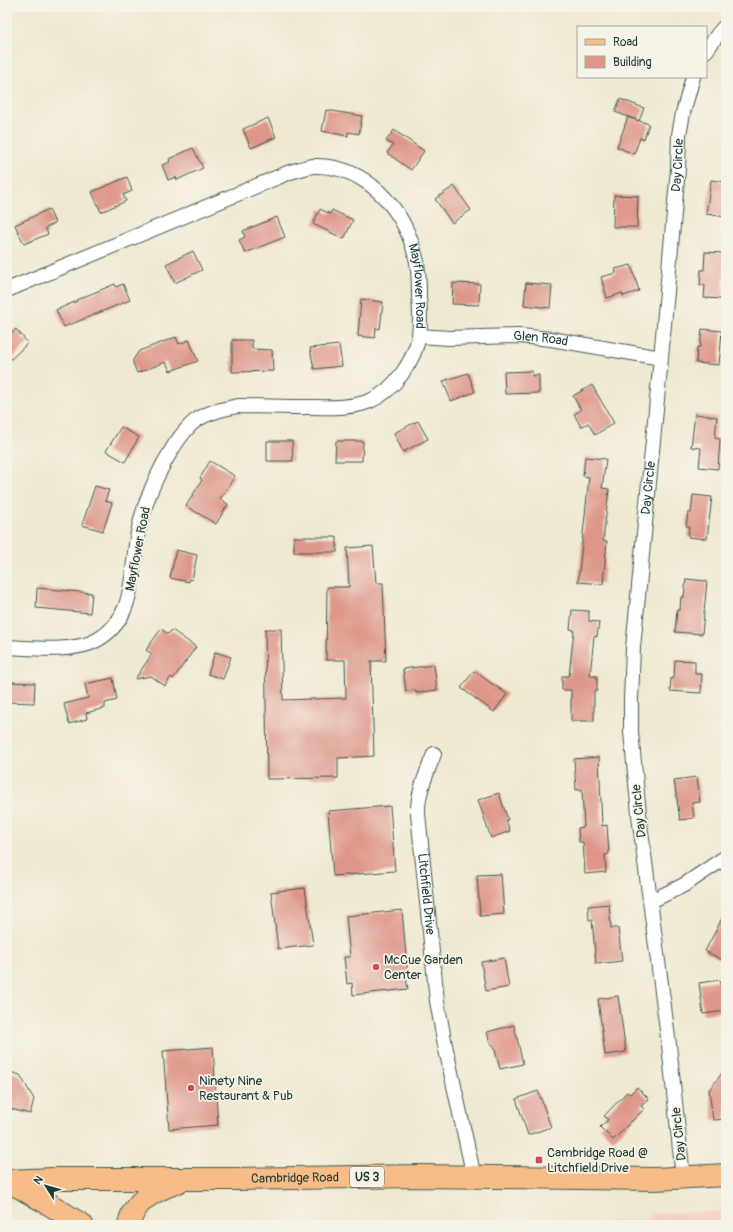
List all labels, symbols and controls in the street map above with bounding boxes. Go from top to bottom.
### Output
legend [577,26,707,78]
text: Road [613,35,638,50]
text: Building [613,55,652,70]
street label: Day Circle [668,138,687,193]
street label: Mayflower Road [404,241,428,329]
street label: Glen Road [513,328,569,350]
street label: Day Circle [638,460,659,515]
street label: Mayflower Road [122,505,154,593]
street label: Day Circle [628,783,650,839]
street label: Litchfield Drive [414,853,438,936]
place label: McCue Garden Center [384,952,463,983]
marker: McCue Garden Center [371,962,381,972]
place label: Ninety Nine Restaurant & Pub [199,1073,293,1104]
marker: Ninety Nine Restaurant & Pub [186,1083,196,1093]
street label: Day Circle [668,1106,690,1162]
place label: Cambridge Road @ Litchfield Drive [547,1145,648,1176]
marker: Cambridge Road @ Litchfield Drive [534,1155,544,1165]
north arrow [26,1166,66,1206]
road number: US 3 [350,1167,384,1187]
street label: Cambridge Road [251,1169,339,1187]
text: N [31,1173,46,1187]

